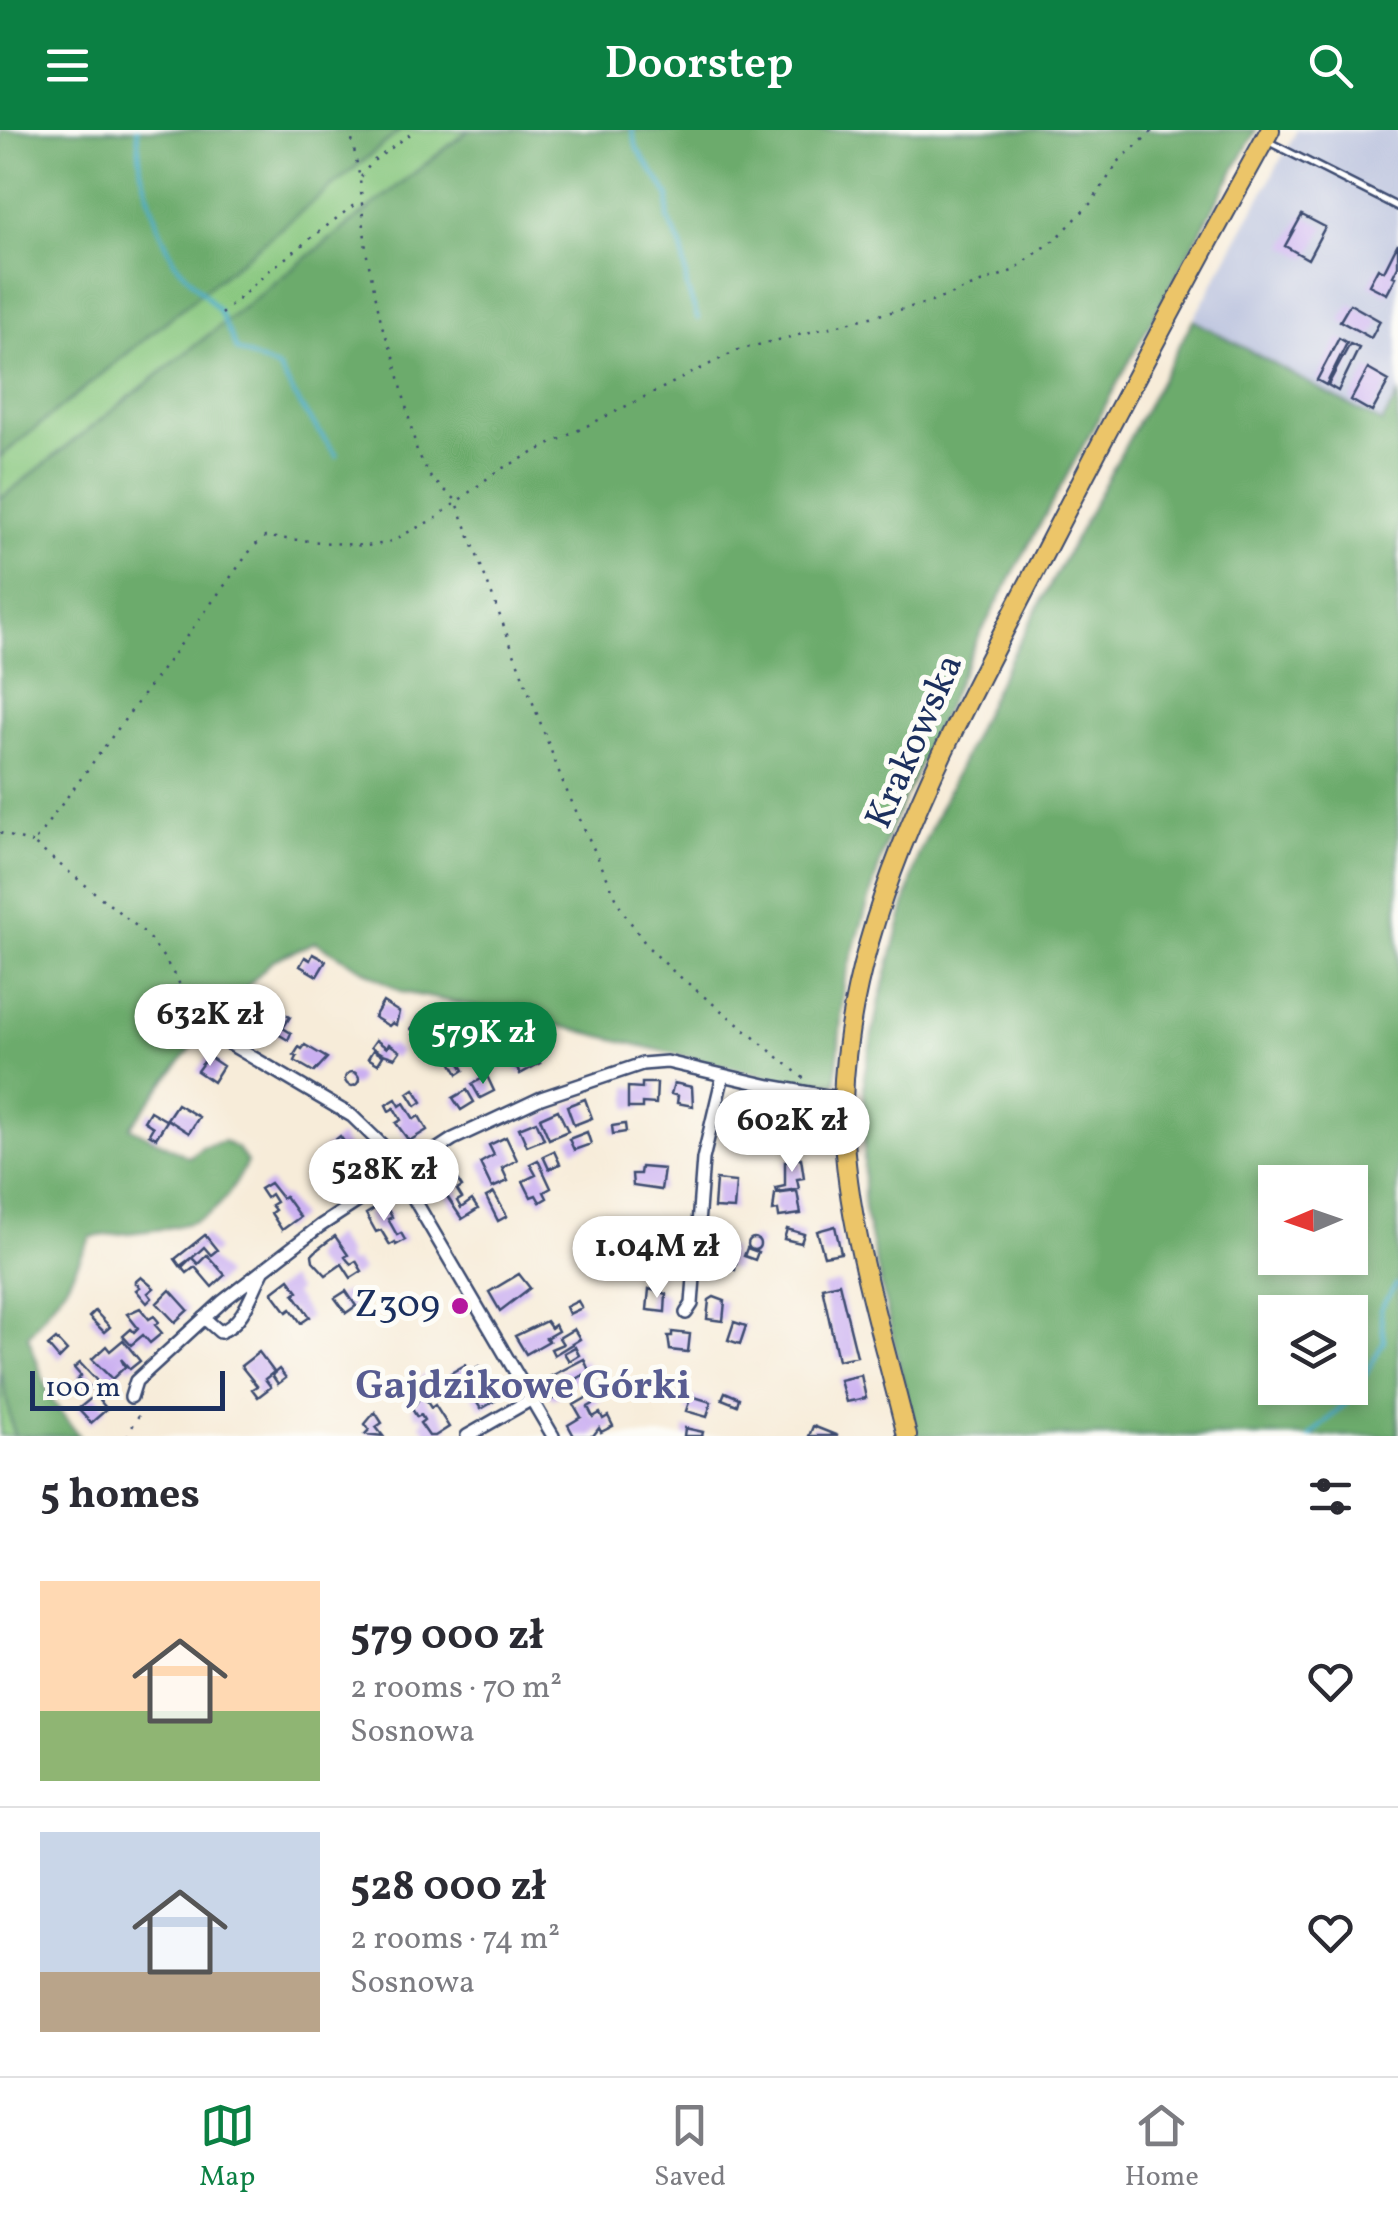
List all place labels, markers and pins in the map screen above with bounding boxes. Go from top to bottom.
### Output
pin: 632K zł [118,984,302,1069]
pin: 579K zł [391,1002,575,1087]
pin: 602K zł [700,1090,884,1175]
pin: 528K zł [292,1139,476,1224]
pin: 1.04M zł [554,1216,760,1301]
place label: Z309 [354,1280,440,1333]
marker: Z309 [449,1295,471,1317]

